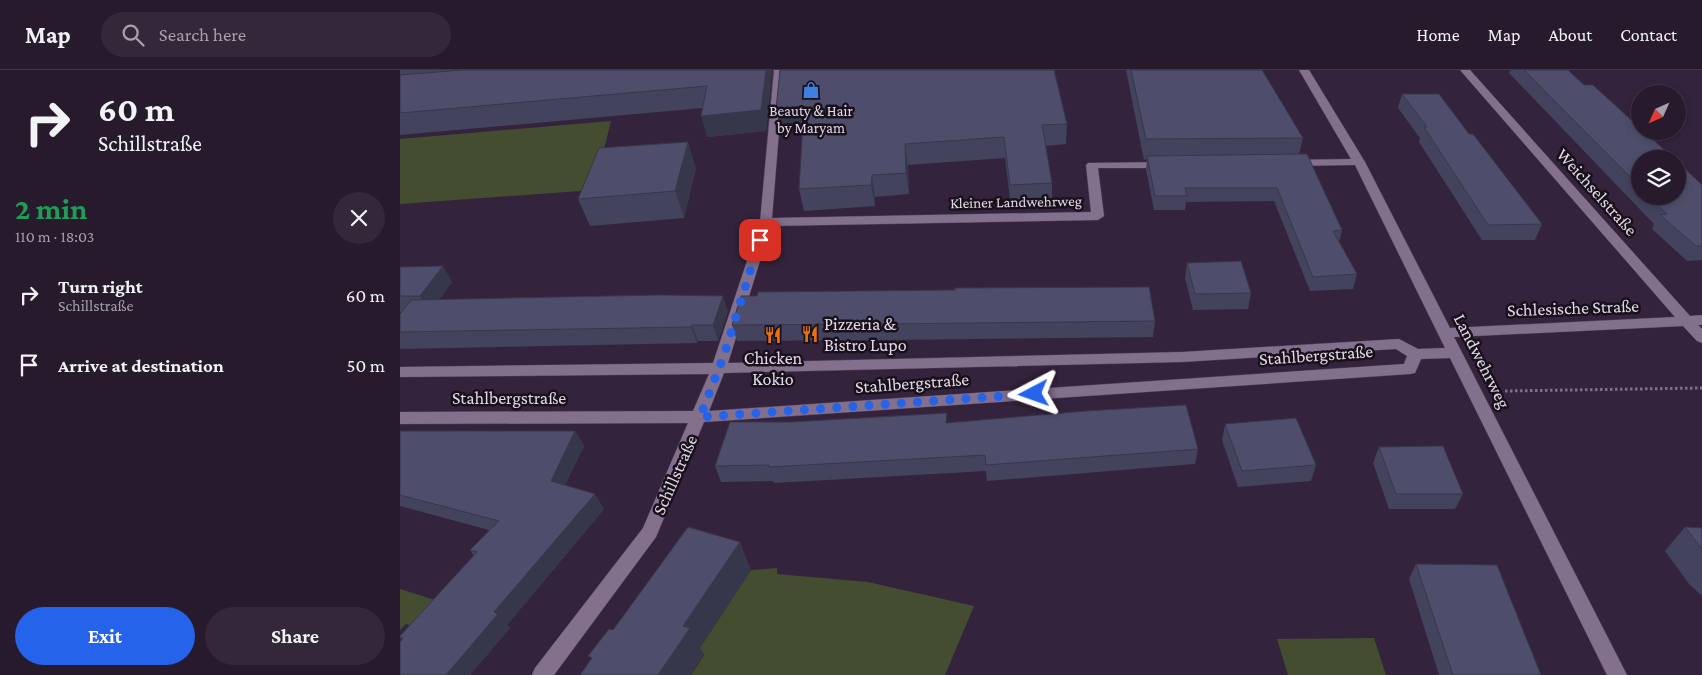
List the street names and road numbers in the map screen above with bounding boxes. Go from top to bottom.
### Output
street label: Weichselstraße [1553,144,1641,240]
street label: Kleiner Landwehrweg [950,193,1082,212]
street label: Schlesische Straße [1507,296,1639,320]
street label: Landwehrweg [1450,310,1514,412]
street label: Stahlbergstraße [1258,341,1374,369]
street label: Stahlbergstraße [854,369,970,397]
street label: Stahlbergstraße [452,388,566,408]
street label: Schillstraße [649,432,701,518]

